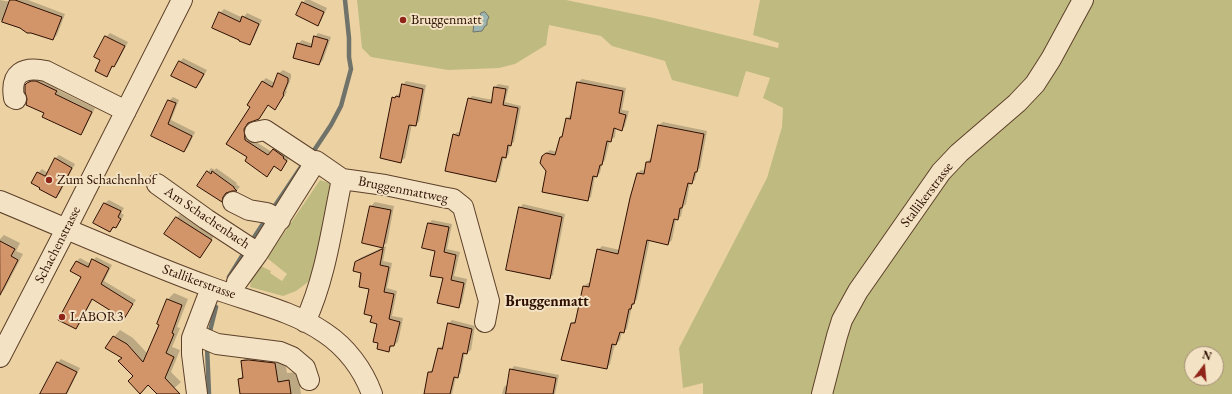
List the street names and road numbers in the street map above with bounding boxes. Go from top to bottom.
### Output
street label: Stallikerstrasse [897,159,957,231]
street label: Bruggenmattweg [357,173,449,207]
street label: Am Schachenbach [161,183,253,253]
street label: Schachenstrasse [31,204,85,286]
street label: Stallikerstrasse [160,261,238,303]

